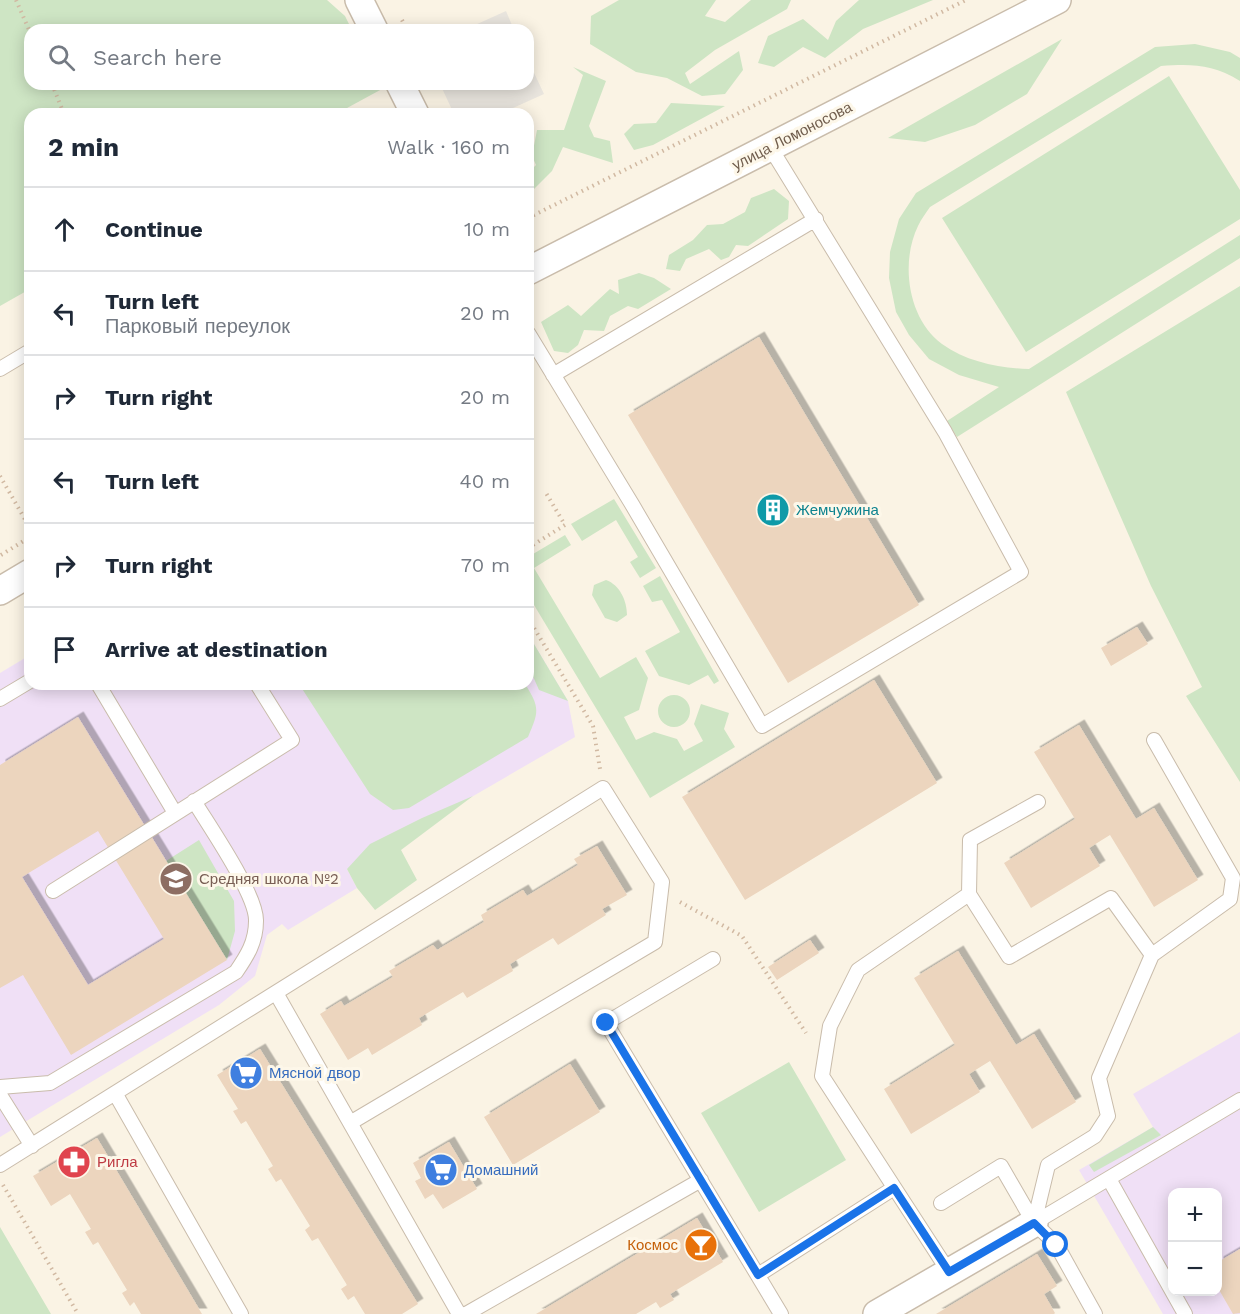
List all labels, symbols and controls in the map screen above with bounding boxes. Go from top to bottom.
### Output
search box [24,24,534,90]
icon: search [45,41,78,74]
text: Search here [93,45,222,70]
street label: улица Ломоносова [729,98,855,174]
text: 2 min [48,132,119,162]
text: Walk · 160 m [387,135,510,159]
icon: ahead [48,213,81,246]
text: Continue [105,217,203,242]
text: 10 m [464,217,510,241]
text: Turn left [105,289,199,314]
icon: left [48,297,81,330]
text: 20 m [460,301,510,325]
text: Парковый переулок [105,314,290,338]
icon: right [48,381,81,414]
text: Turn right [105,385,212,410]
text: 20 m [460,385,510,409]
icon: left [48,465,81,498]
text: Turn left [105,469,199,494]
text: 40 m [459,469,510,493]
building icon: Жемчужина [755,492,791,528]
place label: Жемчужина [796,501,880,519]
icon: right [48,549,81,582]
text: Turn right [105,553,212,578]
text: 70 m [461,553,510,577]
icon: arrive [48,633,81,666]
text: Arrive at destination [105,637,328,662]
school or university icon: Средняя школа №2 [158,861,194,897]
place label: Средняя школа №2 [199,870,339,888]
route end [592,1009,618,1035]
supermarket icon: Мясной двор [228,1055,264,1091]
place label: Мясной двор [269,1064,360,1082]
pharmacy icon: Ригла [56,1144,92,1180]
supermarket icon: Домашний [423,1152,459,1188]
place label: Ригла [97,1153,138,1171]
place label: Домашний [464,1161,538,1179]
map controls [1168,1188,1222,1296]
button: + [1168,1188,1222,1242]
bar icon: Космос [683,1227,719,1263]
route start [1042,1231,1068,1257]
place label: Космос [627,1236,678,1254]
button: − [1168,1242,1222,1296]

